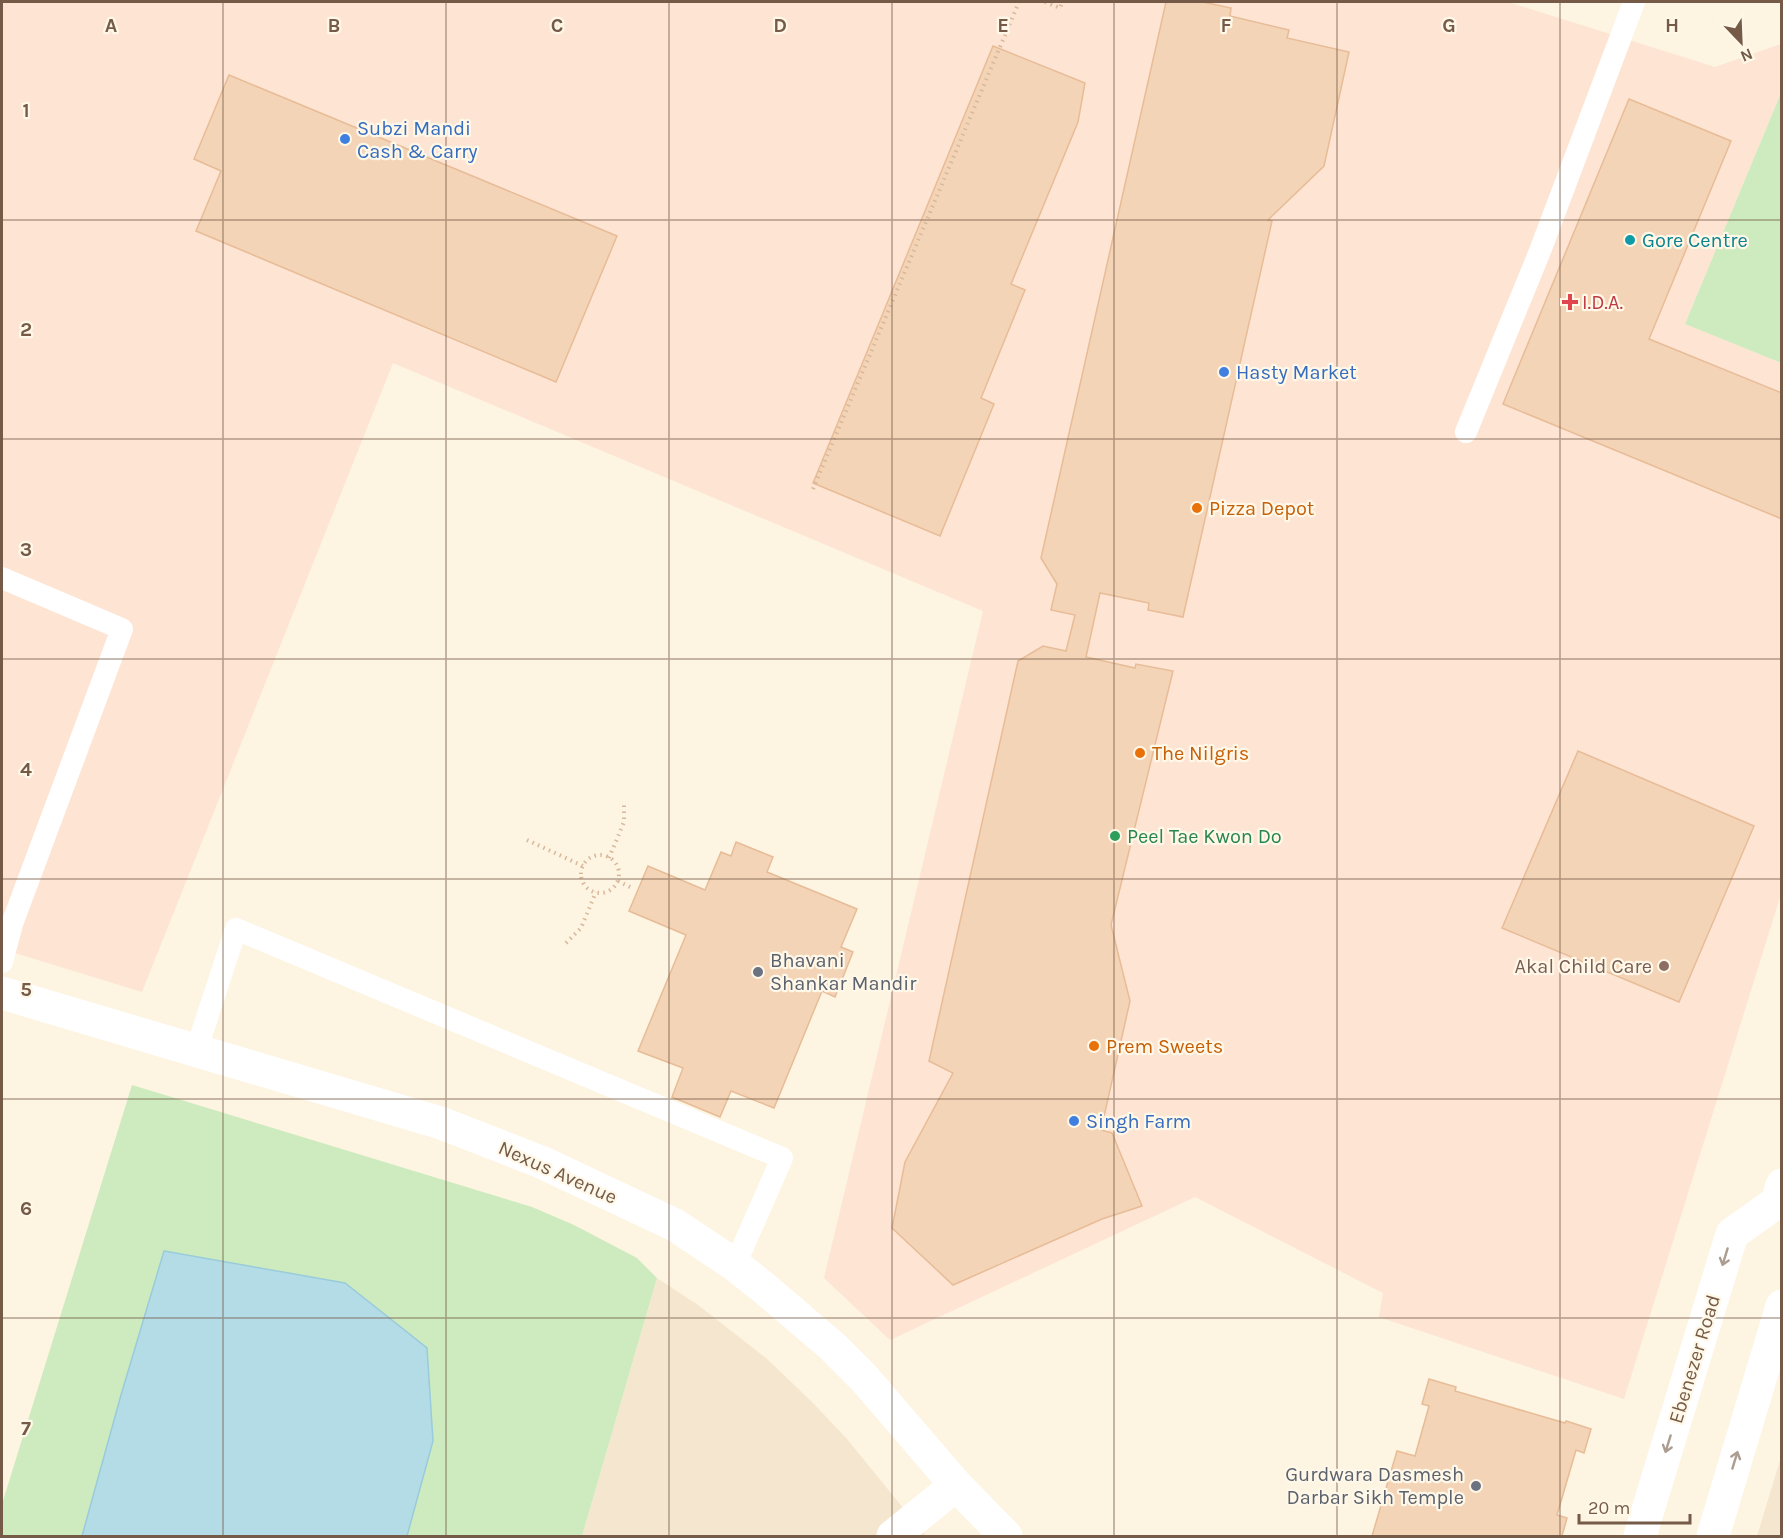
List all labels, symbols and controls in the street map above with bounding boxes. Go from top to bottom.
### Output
north arrow [1711,12,1771,72]
text: A [105,14,118,37]
text: B [328,14,340,37]
text: C [551,14,563,37]
text: D [773,14,787,37]
text: E [997,14,1009,37]
text: F [1221,14,1232,37]
text: G [1442,14,1456,37]
text: H [1665,14,1679,37]
text: N [1738,44,1756,66]
text: 1 [22,99,30,122]
place label: Subzi Mandi Cash & Carry [357,117,478,163]
marker: Subzi Mandi Cash & Carry [338,132,352,146]
place label: Gore Centre [1642,229,1748,252]
marker: Gore Centre [1623,233,1637,247]
place label: I.D.A. [1582,291,1623,314]
marker: I.D.A. [1563,295,1577,309]
text: 2 [20,318,32,341]
place label: Hasty Market [1236,361,1357,384]
marker: Hasty Market [1217,365,1231,379]
place label: Pizza Depot [1209,497,1315,520]
marker: Pizza Depot [1190,501,1204,515]
text: 3 [20,538,32,561]
place label: The Nilgris [1152,742,1249,765]
marker: The Nilgris [1133,746,1147,760]
text: 4 [20,758,32,781]
place label: Peel Tae Kwon Do [1127,825,1282,848]
marker: Peel Tae Kwon Do [1108,829,1122,843]
place label: Bhavani Shankar Mandir [770,949,917,995]
place label: Akal Child Care [1515,955,1652,978]
marker: Akal Child Care [1657,959,1671,973]
marker: Bhavani Shankar Mandir [751,965,765,979]
text: 5 [20,978,32,1001]
place label: Prem Sweets [1106,1035,1223,1058]
marker: Prem Sweets [1087,1039,1101,1053]
place label: Singh Farm [1086,1110,1191,1133]
marker: Singh Farm [1067,1114,1081,1128]
street label: Nexus Avenue [495,1136,621,1209]
text: 6 [20,1197,32,1220]
one-way arrow [1719,1247,1730,1266]
street label: Ebenezer Road [1664,1292,1725,1426]
text: 7 [21,1417,31,1440]
one-way arrow [1662,1434,1673,1453]
one-way arrow [1730,1451,1741,1470]
place label: Gurdwara Dasmesh Darbar Sikh Temple [1285,1463,1464,1509]
marker: Gurdwara Dasmesh Darbar Sikh Temple [1469,1479,1483,1493]
scale bar [1579,1487,1690,1525]
text: 20 m [1588,1497,1630,1519]

